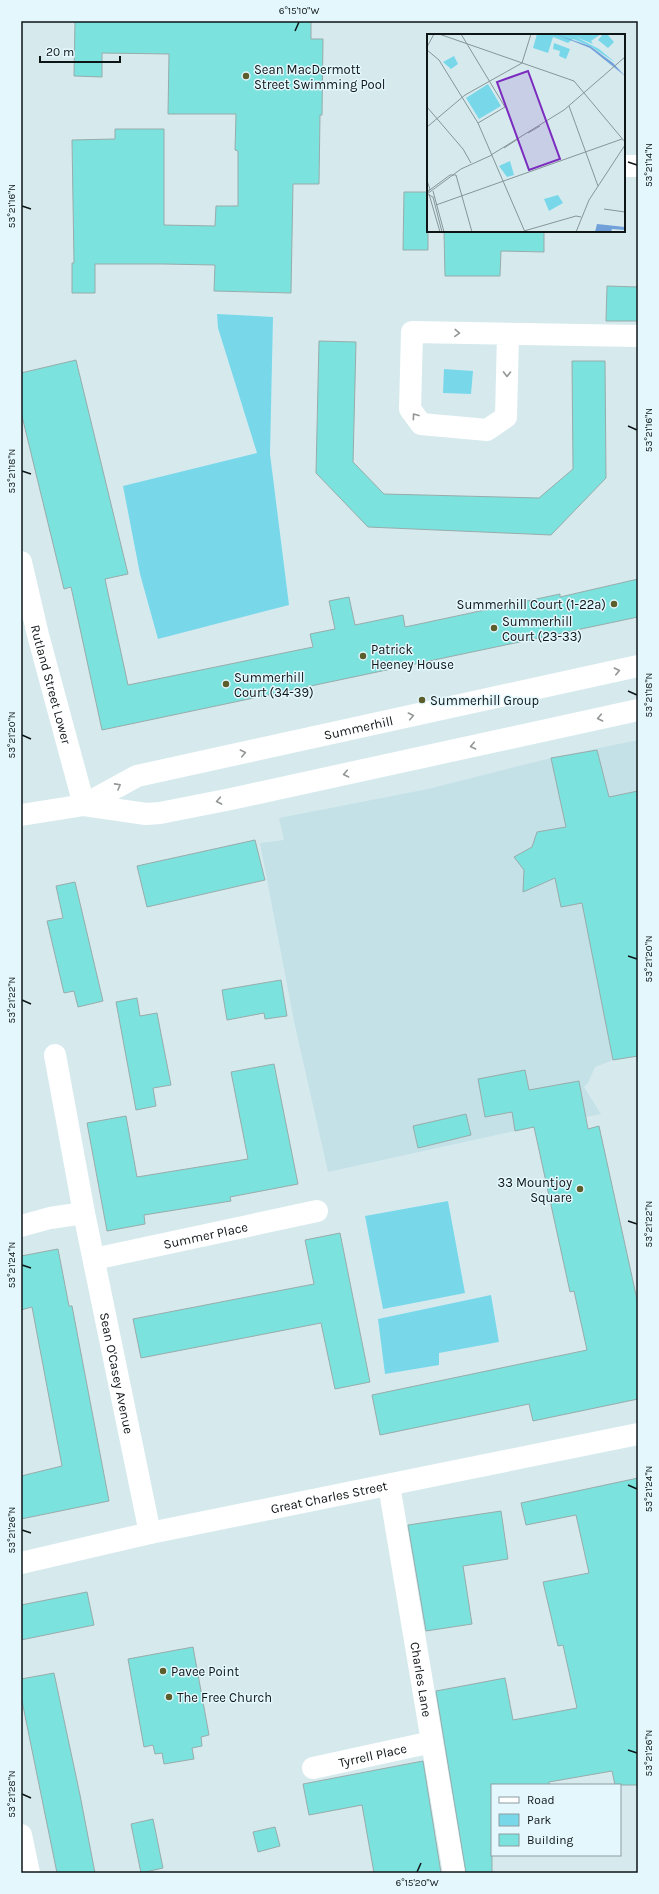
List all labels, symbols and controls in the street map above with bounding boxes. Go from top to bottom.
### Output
text: 6°15'10"W [279,5,319,17]
inset map [427,34,625,232]
scale bar [40,38,120,64]
text: 20 m [46,45,74,59]
place label: Sean MacDermott Street Swimming Pool [254,62,385,92]
marker: Sean MacDermott Street Swimming Pool [241,71,251,81]
text: 53°21'14"N [643,143,655,187]
text: 53°21'16"N [6,184,18,228]
one-way arrow [454,329,460,337]
one-way arrow [503,371,511,377]
text: 53°21'16"N [643,408,655,452]
one-way arrow [412,413,419,420]
text: 53°21'18"N [6,449,18,493]
place label: Summerhill Court (1-22a) [457,597,606,612]
marker: Summerhill Court (1-22a) [609,599,619,609]
place label: Summerhill Court (23-33) [502,614,582,644]
street label: Rutland Street Lower [28,623,75,746]
marker: Summerhill Court (23-33) [489,623,499,633]
place label: Patrick Heeney House [371,642,454,672]
marker: Patrick Heeney House [358,651,368,661]
one-way arrow [614,668,620,676]
place label: Summerhill Court (34-39) [234,670,314,700]
text: 53°21'18"N [643,673,655,717]
marker: Summerhill Court (34-39) [221,679,231,689]
place label: Summerhill Group [430,693,539,708]
marker: Summerhill Group [417,695,427,705]
text: 53°21'20"N [6,711,18,759]
one-way arrow [408,712,414,720]
street label: Summerhill [322,713,394,742]
one-way arrow [597,714,603,722]
one-way arrow [470,741,476,749]
one-way arrow [240,749,246,757]
one-way arrow [343,769,349,777]
one-way arrow [114,784,121,791]
one-way arrow [216,797,222,805]
text: 53°21'20"N [643,935,655,983]
text: 53°21'22"N [6,977,18,1023]
place label: 33 Mountjoy Square [498,1175,572,1206]
marker: 33 Mountjoy Square [575,1184,585,1194]
text: 53°21'22"N [643,1201,655,1247]
street label: Summer Place [162,1219,249,1251]
text: 53°21'24"N [6,1242,18,1288]
street label: Sean O'Casey Avenue [97,1311,137,1435]
text: 53°21'24"N [643,1466,655,1512]
street label: Great Charles Street [269,1478,389,1516]
text: 53°21'26"N [6,1507,18,1553]
street label: Charles Lane [408,1641,435,1718]
place label: Pavee Point [171,1664,239,1679]
marker: Pavee Point [158,1666,168,1676]
place label: The Free Church [177,1690,272,1705]
marker: The Free Church [164,1692,174,1702]
text: 53°21'26"N [643,1730,655,1776]
street label: Tyrrell Place [337,1740,408,1770]
text: 53°21'28"N [6,1770,18,1818]
legend [491,1784,621,1856]
text: Road [527,1793,555,1807]
text: Park [527,1813,552,1827]
text: Building [527,1833,574,1847]
text: 6°15'20"W [395,1877,439,1889]

